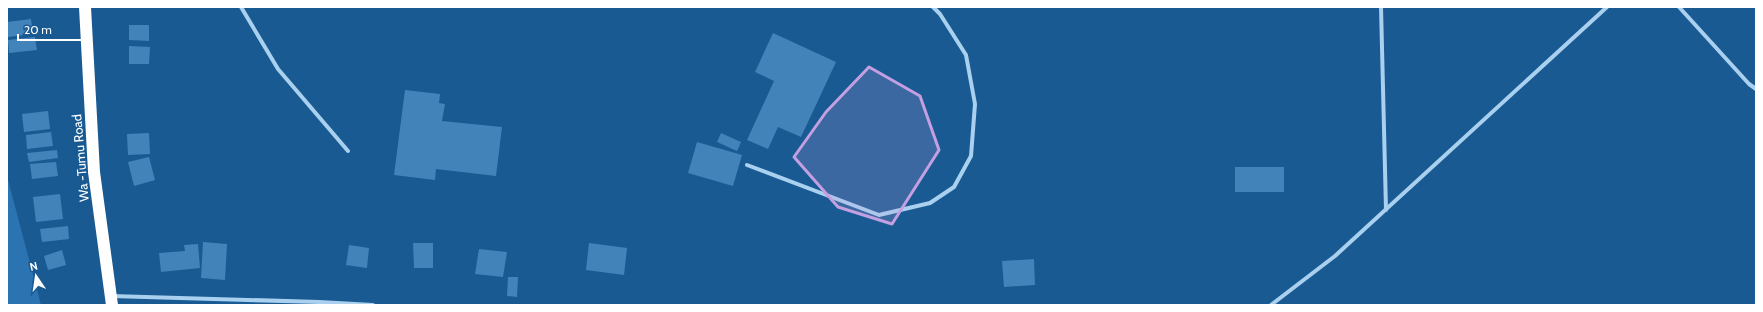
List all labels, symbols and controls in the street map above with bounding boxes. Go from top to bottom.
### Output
scale bar [18,16,91,42]
text: 20 m [24,22,52,37]
street label: Wa -Tumu Road [68,114,92,202]
north arrow [16,256,56,296]
text: N [28,259,39,274]

